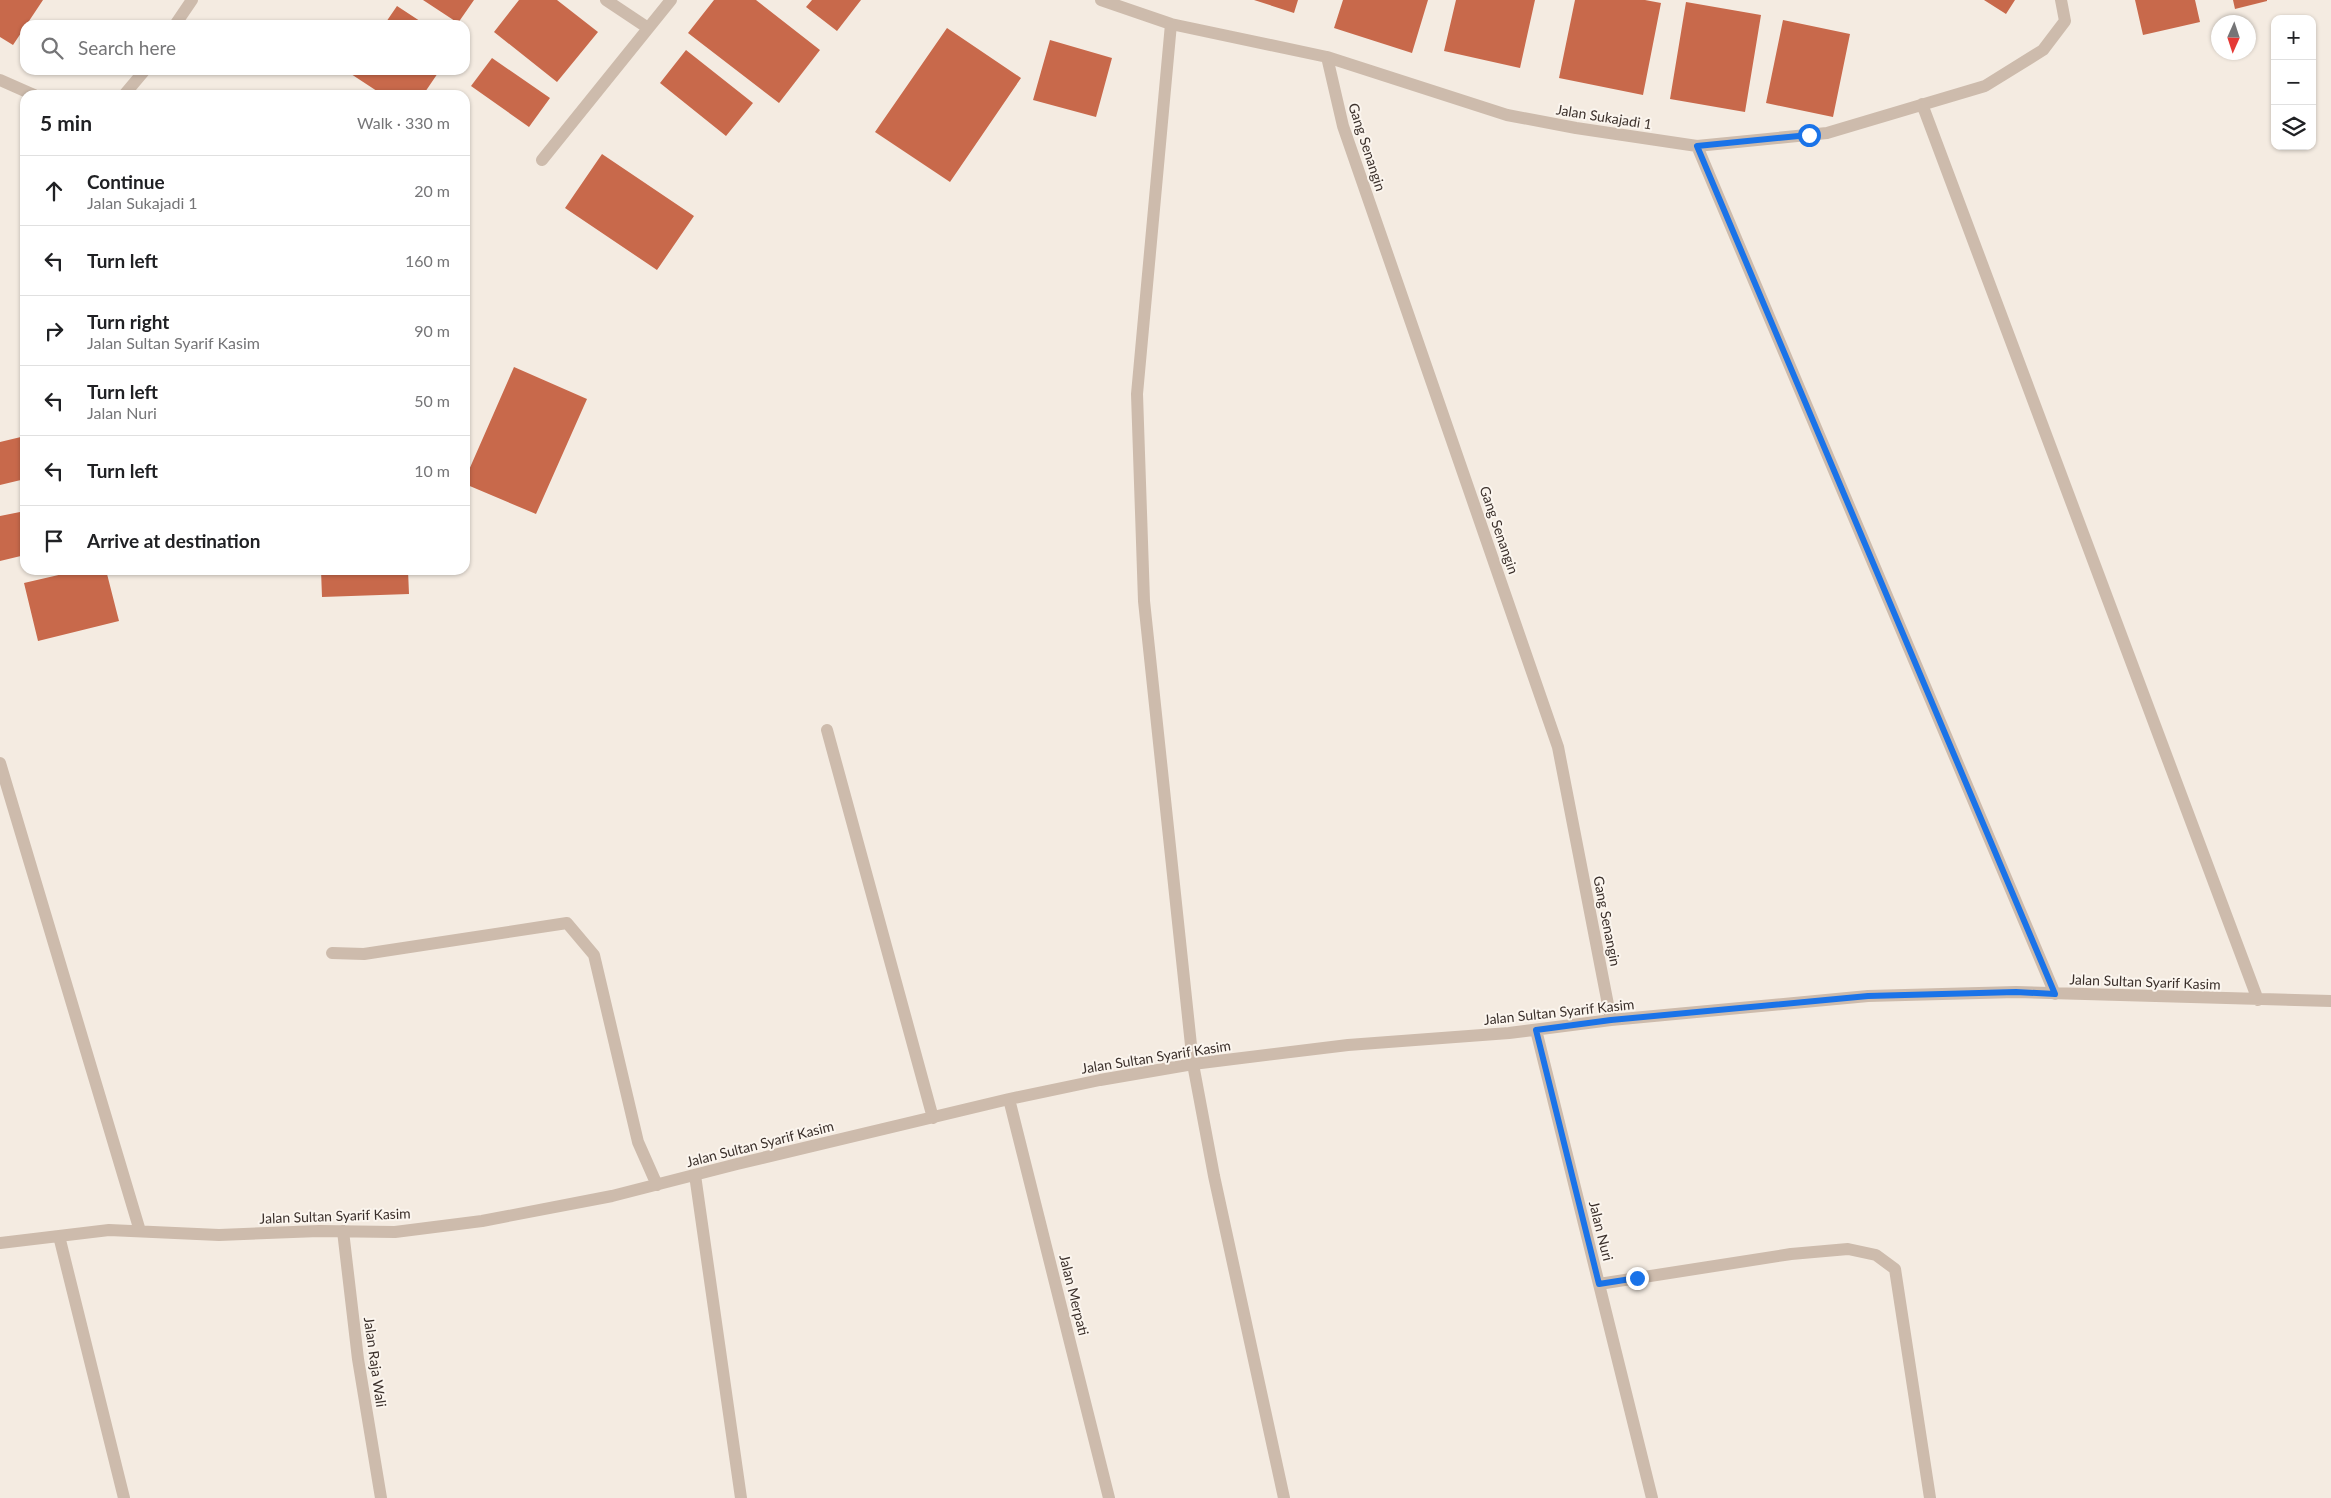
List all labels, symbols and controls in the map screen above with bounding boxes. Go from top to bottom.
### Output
north arrow [2211,15,2256,60]
map controls [2271,15,2316,150]
button: + [2271,15,2316,60]
search box [20,20,470,75]
icon: search [38,34,66,62]
text: Search here [78,36,176,59]
button: − [2271,60,2316,105]
street label: Gang Senangin [1345,101,1390,193]
street label: Jalan Sukajadi 1 [1555,101,1653,132]
button: layers [2271,105,2316,150]
text: 5 min [40,110,92,135]
text: Walk · 330 m [357,113,450,132]
route start [1798,124,1821,147]
text: Continue [87,170,165,193]
icon: ahead [40,177,68,205]
text: 20 m [414,181,450,200]
text: Jalan Sukajadi 1 [87,193,198,212]
icon: left [40,247,68,275]
text: Turn left [87,249,158,272]
text: 160 m [405,251,450,270]
text: Turn right [87,310,169,333]
icon: right [40,317,68,345]
text: 90 m [414,321,450,340]
text: Jalan Sultan Syarif Kasim [87,333,260,352]
text: Turn left [87,380,158,403]
icon: left [40,387,68,415]
text: 50 m [414,391,450,410]
text: Jalan Nuri [87,403,157,422]
icon: left [40,457,68,485]
text: Turn left [87,459,158,482]
text: 10 m [414,461,450,480]
street label: Gang Senangin [1476,484,1522,576]
icon: arrive [40,527,68,555]
text: Arrive at destination [87,529,260,552]
street label: Gang Senangin [1590,874,1625,968]
street label: Jalan Sultan Syarif Kasim [2069,970,2221,993]
street label: Jalan Sultan Syarif Kasim [1483,995,1635,1028]
street label: Jalan Sultan Syarif Kasim [1080,1036,1232,1077]
street label: Jalan Sultan Syarif Kasim [684,1117,835,1170]
street label: Jalan Nuri [1586,1199,1617,1263]
street label: Jalan Sultan Syarif Kasim [259,1204,411,1227]
street label: Jalan Merpati [1056,1253,1093,1337]
route end [1626,1267,1649,1290]
street label: Jalan Raja Wali [361,1316,390,1408]

